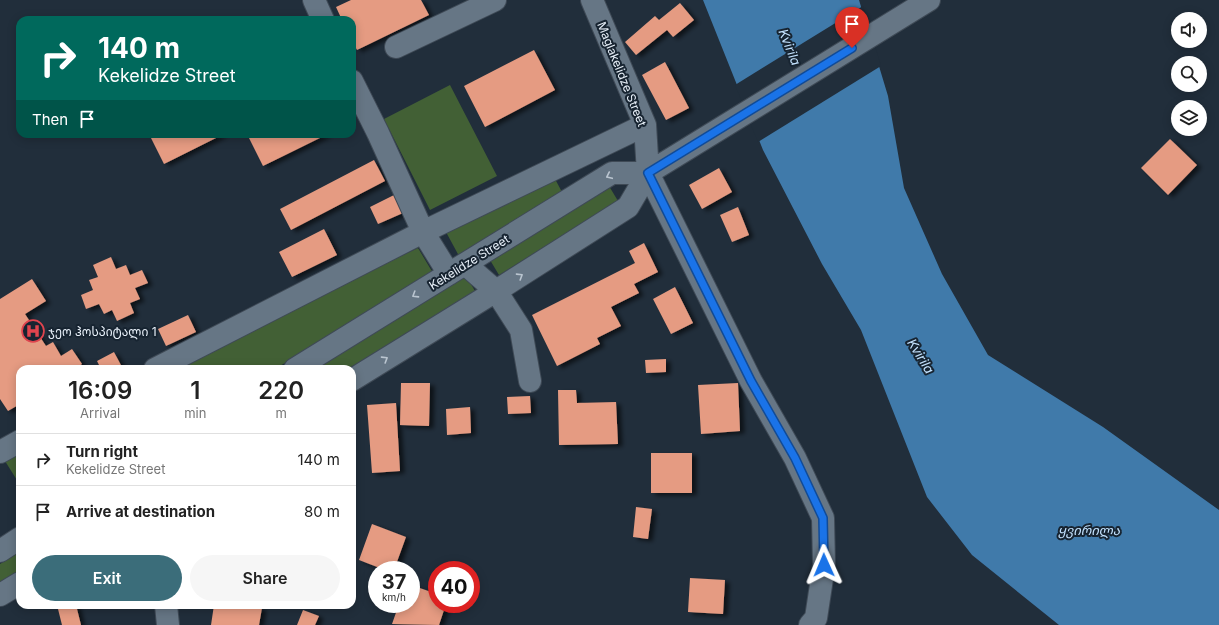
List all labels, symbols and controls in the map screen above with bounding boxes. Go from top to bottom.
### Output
pin [835,7.0,869,48]
map controls [1171,12,1207,136]
button: sound [1171,12,1207,48]
icon: arrive [841,13,863,35]
street label: Maglakelidze Street [594,19,650,129]
water label: Kvirila [775,26,805,68]
text: 140 m [98,31,180,65]
icon: right [32,32,84,84]
button: search [1171,56,1207,92]
text: Kekelidze Street [98,65,236,86]
button: layers [1171,100,1207,136]
icon: arrive [76,108,98,130]
text: Then [32,110,68,129]
one-way arrow [606,171,614,179]
street label: Kekelidze Street [426,231,512,293]
one-way arrow [515,274,522,281]
one-way arrow [412,290,419,298]
hospital icon: ჯეო ჰოსპიტალი 1 [20,318,46,344]
place label: ჯეო ჰოსპიტალი 1 [48,324,157,340]
water label: Kvirila [904,336,938,376]
one-way arrow [381,357,388,364]
text: 16:09 [68,376,132,405]
text: 1 [190,376,200,405]
text: 220 [258,376,304,405]
text: Arrival [80,405,120,421]
text: min [184,405,206,421]
text: m [276,405,287,421]
text: Turn right [66,442,138,461]
icon: right [32,449,54,471]
text: 140 m [297,450,340,469]
text: Kekelidze Street [66,461,165,477]
icon: arrive [32,501,54,523]
text: Arrive at destination [66,502,215,521]
text: 80 m [304,502,340,521]
water label: ყვირილა [1058,522,1121,539]
position arrow [803,544,845,586]
button: Exit [32,555,182,601]
button: Share [190,555,340,601]
speed limit sign: 40 [428,561,480,613]
text: 37 [382,570,406,594]
text: km/h [382,591,406,603]

